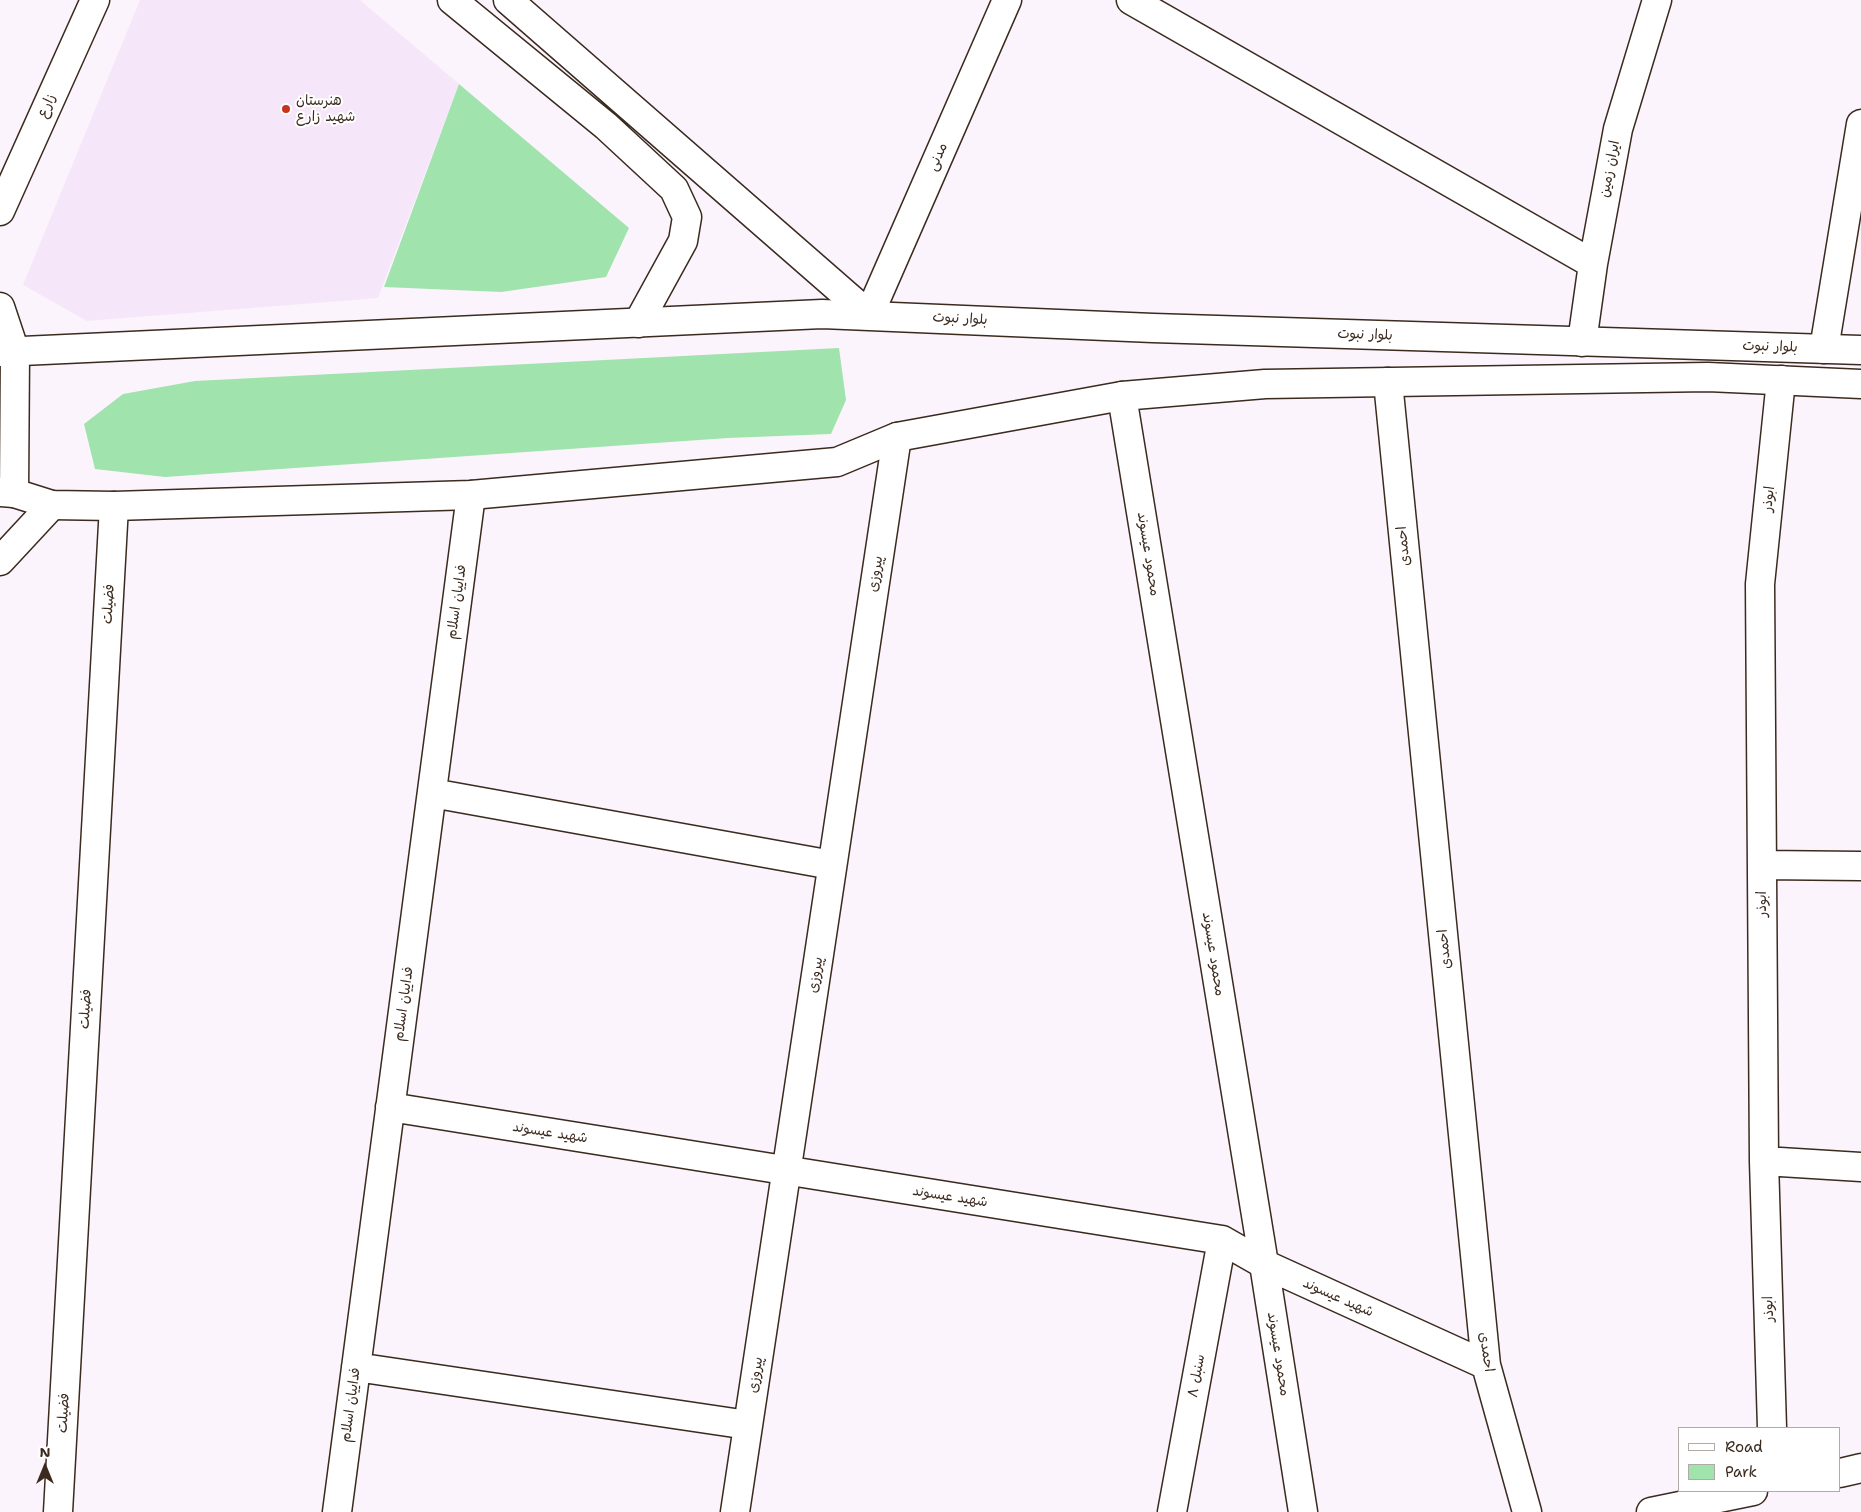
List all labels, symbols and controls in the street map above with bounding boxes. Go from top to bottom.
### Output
street label: زارع [34,91,60,121]
place label: هنرستان شهید زارع [296,93,355,125]
marker: هنرستان شهید زارع [280,103,292,115]
street label: ایران زمین [1596,139,1624,199]
street label: مدنی [924,140,952,174]
street label: بلوار نبوت [932,309,988,329]
street label: بلوار نبوت [1337,326,1393,344]
street label: بلوار نبوت [1742,338,1798,356]
street label: ابوذر [1759,485,1779,513]
street label: محمود عیسوند [1133,511,1163,597]
street label: احمدی [1394,525,1414,567]
street label: پیروزی [865,555,887,593]
street label: فداییان اسلام [443,564,471,640]
street label: فضیلت [100,584,118,624]
street label: ابوذر [1754,891,1770,917]
street label: محمود عیسوند [1198,911,1228,997]
street label: احمدی [1435,928,1455,970]
street label: پیروزی [805,956,827,994]
street label: فداییان اسلام [390,966,418,1042]
street label: فضیلت [77,989,95,1029]
street label: شهید عیسوند [511,1119,589,1147]
street label: شهید عیسوند [911,1183,989,1211]
street label: شهید عیسوند [1300,1275,1376,1321]
street label: ابوذر [1760,1296,1778,1322]
street label: محمود عیسوند [1263,1311,1293,1397]
street label: احمدی [1475,1331,1497,1373]
street label: سنبل ۸ [1185,1353,1209,1399]
street label: پیروزی [745,1356,767,1394]
street label: فداییان اسلام [337,1367,365,1443]
street label: فضیلت [55,1393,73,1433]
legend [1678,1427,1841,1492]
text: Road [1725,1437,1763,1457]
north arrow [20,1442,70,1492]
text: N [39,1443,51,1461]
text: Park [1725,1462,1757,1482]

